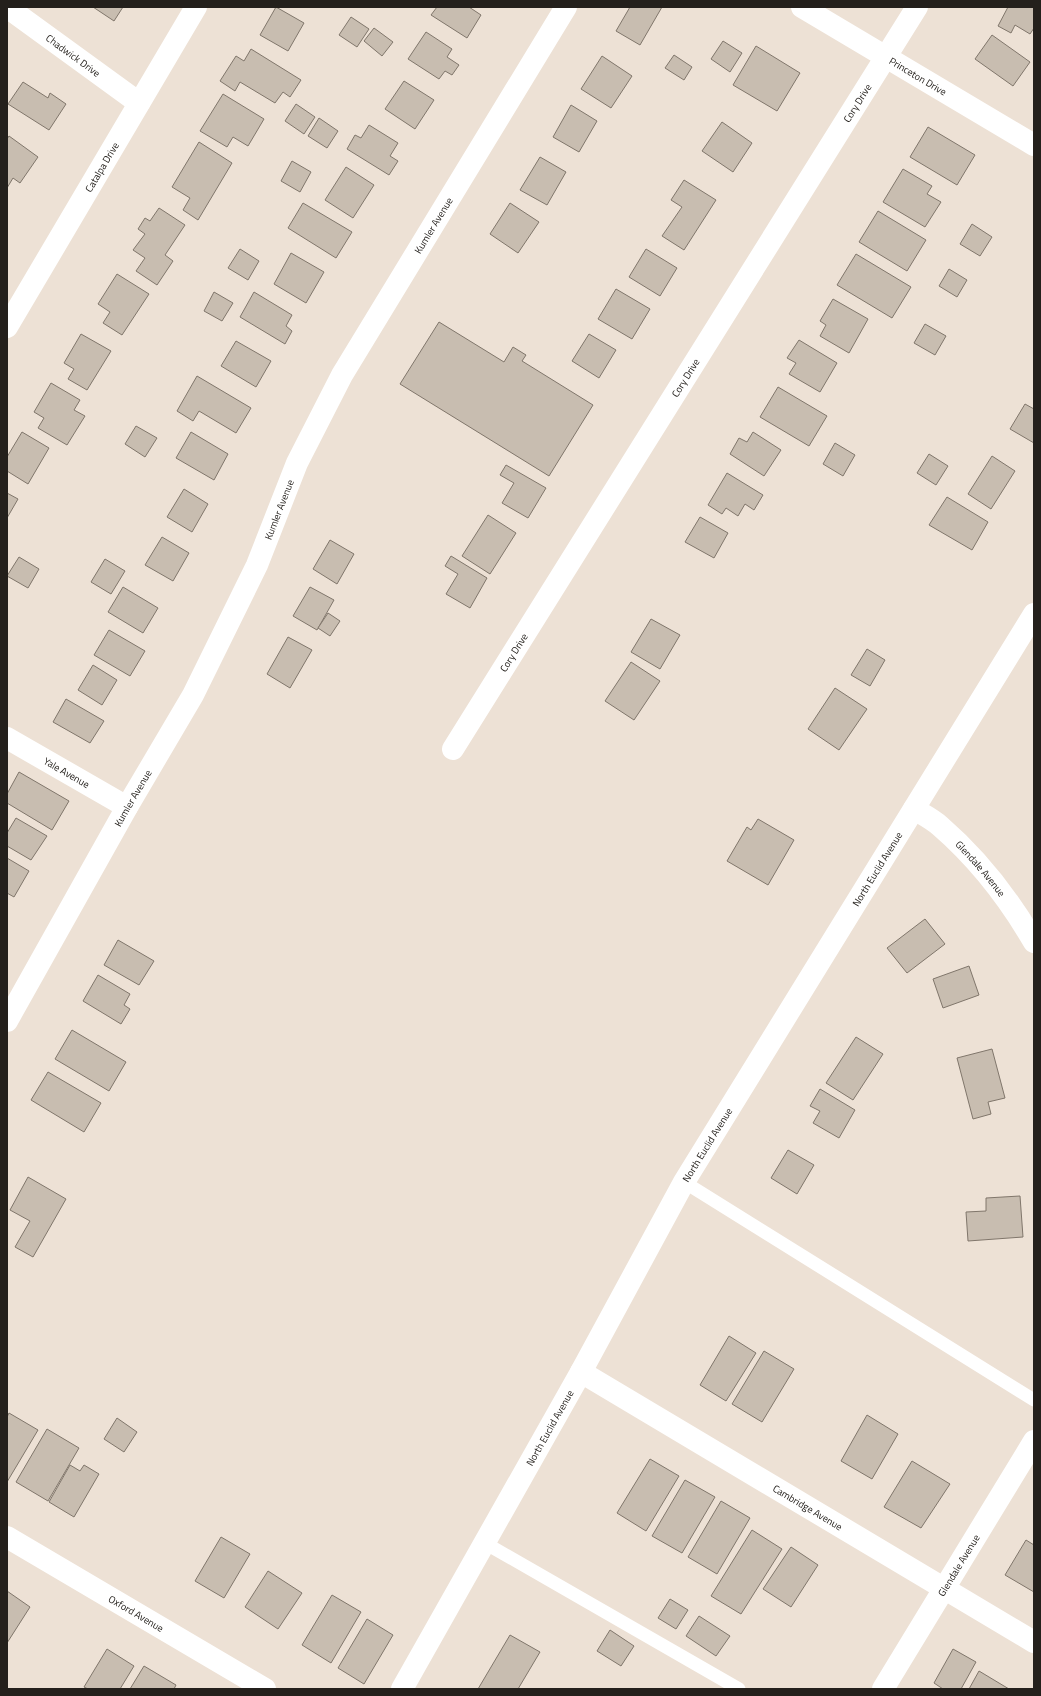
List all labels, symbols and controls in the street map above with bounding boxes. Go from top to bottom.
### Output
street label: Chadwick Drive [43,31,103,81]
street label: Princeton Drive [886,53,949,99]
street label: Cory Drive [840,81,875,125]
street label: Catalpa Drive [81,139,123,195]
street label: Kumler Avenue [411,194,457,257]
street label: Cory Drive [668,356,703,400]
street label: Kumler Avenue [261,477,298,542]
street label: Cory Drive [496,630,532,675]
street label: Yale Avenue [41,754,92,792]
street label: Kumler Avenue [111,767,155,829]
street label: North Euclid Avenue [849,829,906,909]
street label: Glendale Avenue [952,837,1009,900]
street label: North Euclid Avenue [679,1105,736,1185]
street label: North Euclid Avenue [523,1387,577,1469]
street label: Cambridge Avenue [770,1481,845,1534]
street label: Glendale Avenue [934,1532,983,1599]
street label: Oxford Avenue [106,1591,166,1636]

